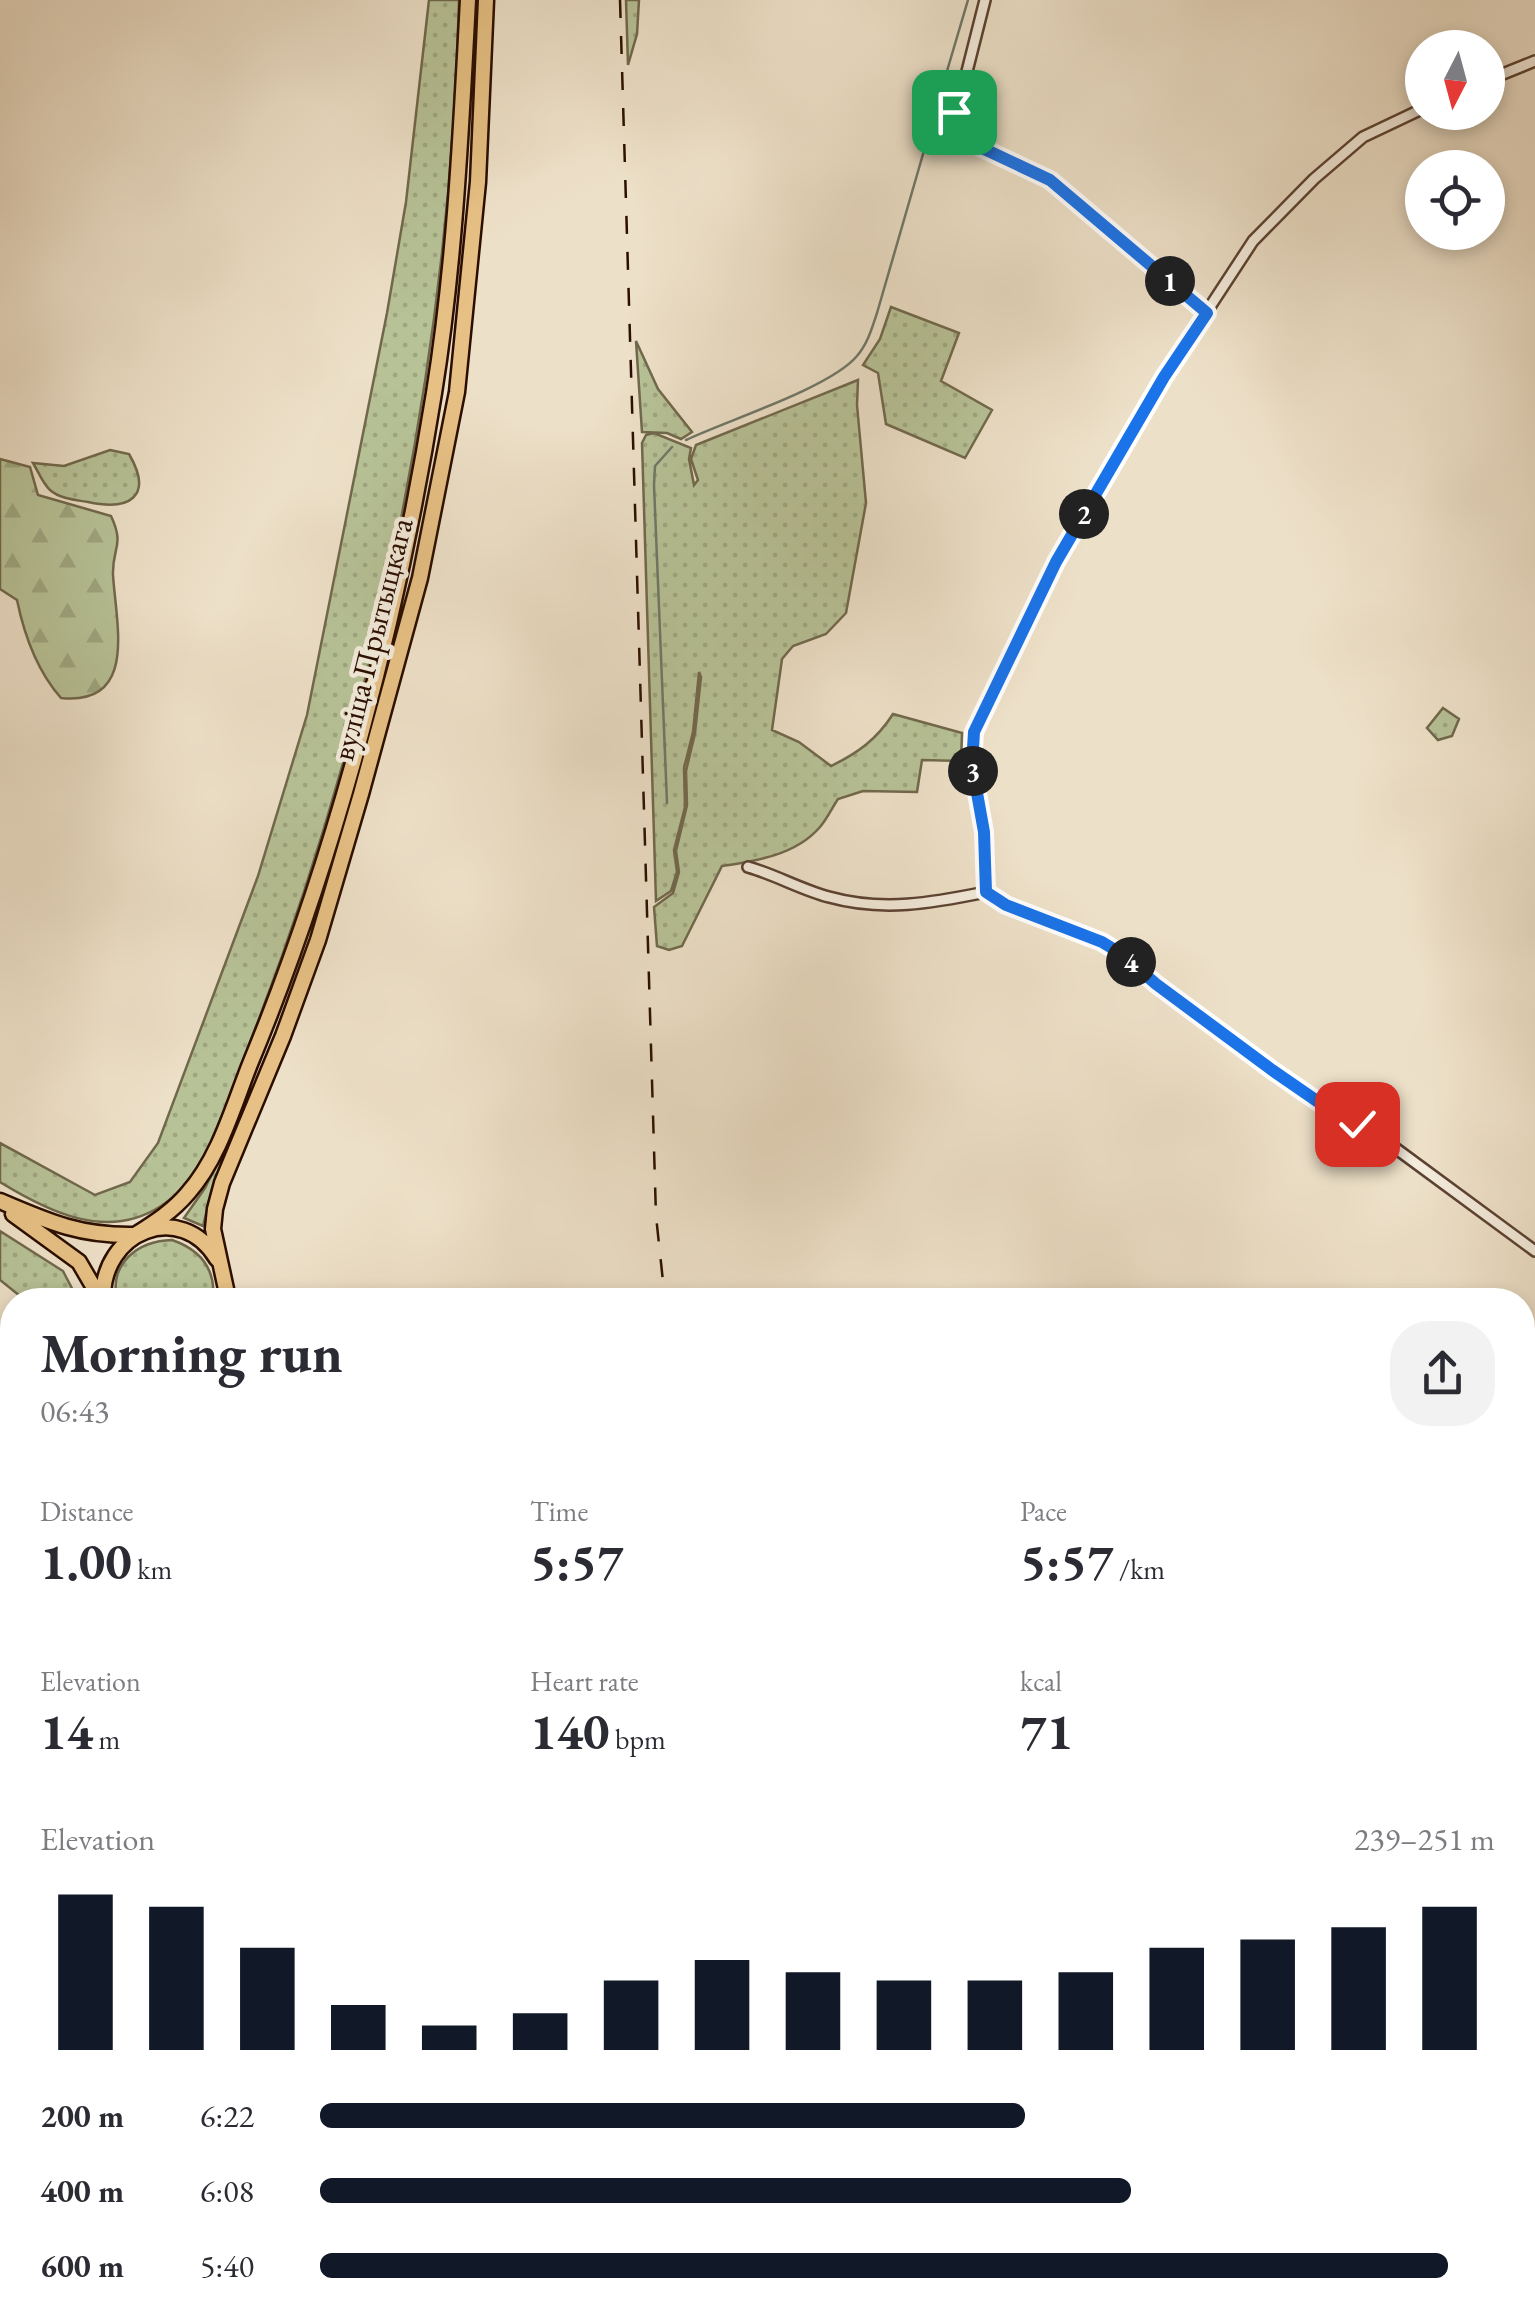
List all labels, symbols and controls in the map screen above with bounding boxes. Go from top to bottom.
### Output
north arrow [1405,30,1505,130]
map controls [1405,30,1505,250]
pin [912,70,997,155]
icon: arrive [927,85,982,140]
button: locate [1405,150,1505,250]
pin: 1 [1145,256,1195,306]
text: 1 [1163,263,1177,299]
pin: 2 [1059,489,1109,539]
text: 2 [1077,496,1091,532]
street label: вуліца Прытыцкага [322,513,423,765]
pin: 3 [948,746,998,796]
text: 3 [966,753,980,789]
pin: 4 [1106,937,1156,987]
text: 4 [1124,944,1138,980]
pin [1315,1082,1400,1167]
icon: check [1330,1097,1385,1152]
text: Morning run [40,1317,343,1388]
button: share [1390,1321,1495,1426]
text: 06:43 [40,1390,109,1432]
text: Distance [40,1493,134,1529]
text: Time [530,1493,588,1529]
text: Pace [1020,1493,1067,1529]
text: 1.00 [40,1529,132,1594]
text: 5:57 [530,1529,623,1594]
text: 5:57 [1020,1529,1113,1594]
text: km [132,1551,172,1587]
text: /km [1113,1551,1165,1587]
text: Elevation [40,1663,141,1699]
text: Heart rate [530,1663,639,1699]
text: kcal [1020,1663,1062,1699]
text: 14 [40,1699,93,1764]
text: 140 [530,1699,609,1764]
text: 71 [1020,1699,1073,1764]
text: m [93,1721,120,1757]
text: bpm [609,1721,666,1757]
text: Elevation [40,1818,155,1860]
text: 239–251 m [1354,1818,1495,1860]
text: 200 m [40,2095,124,2137]
text: 6:22 [200,2095,254,2137]
text: 400 m [40,2170,124,2212]
text: 6:08 [200,2170,254,2212]
text: 600 m [40,2245,124,2287]
text: 5:40 [200,2245,254,2287]

